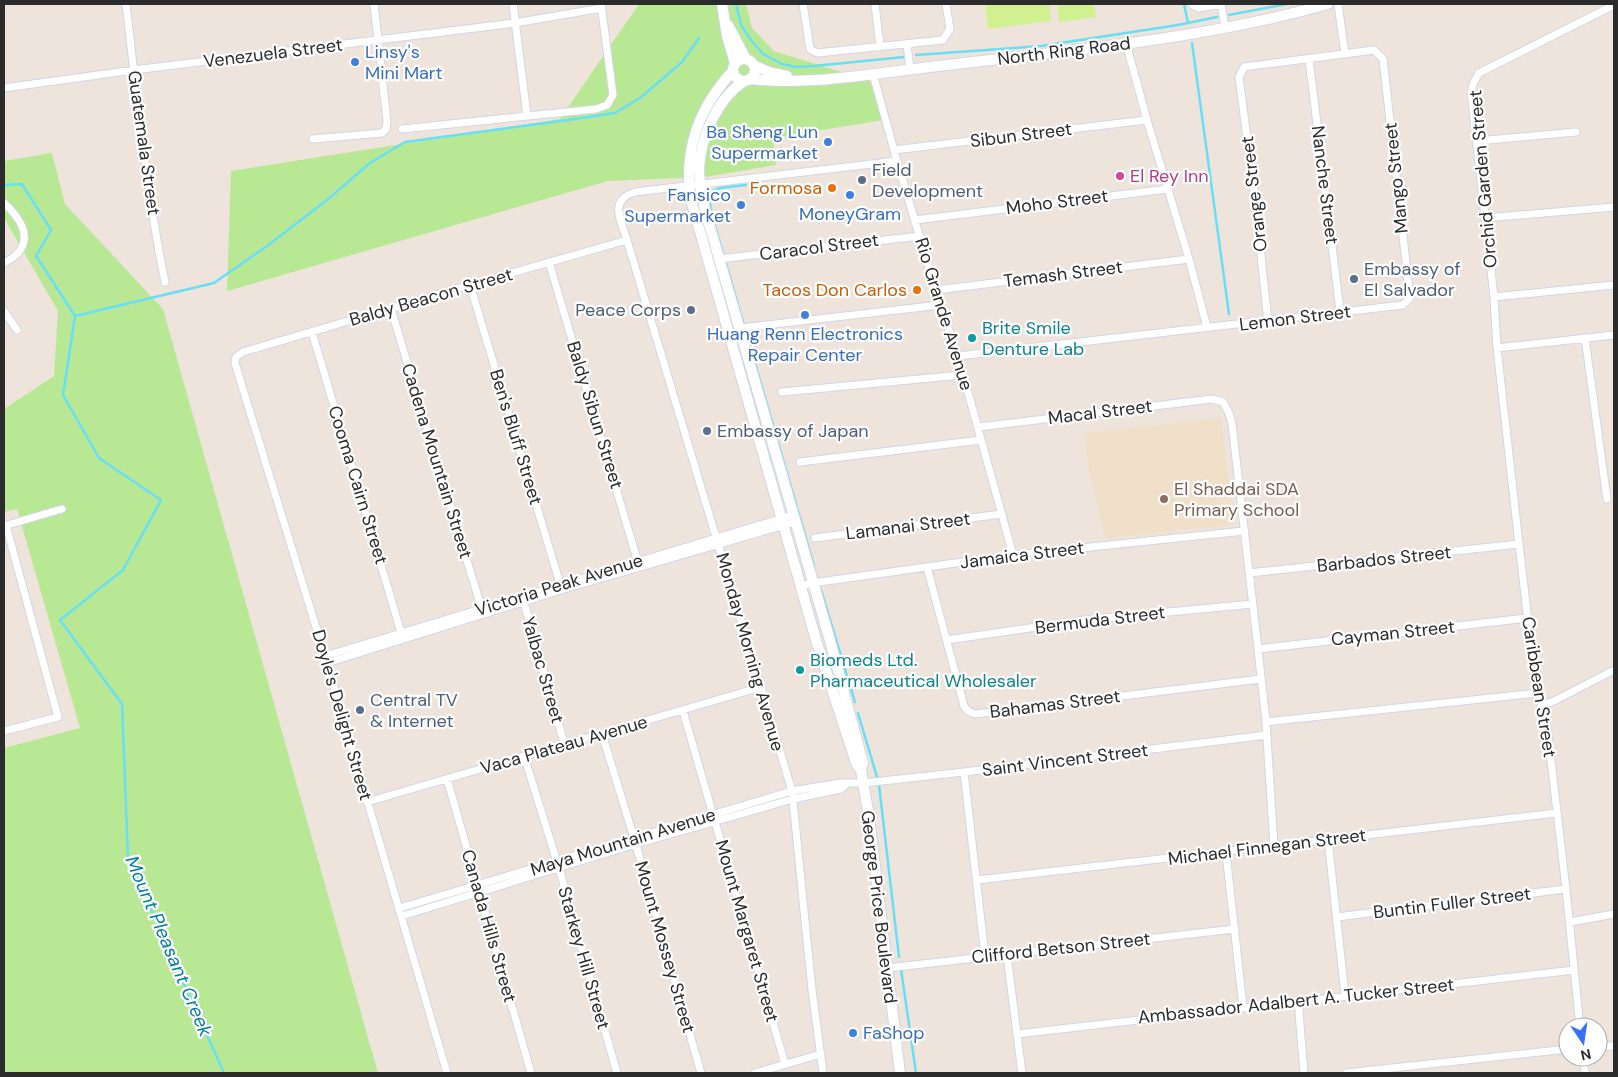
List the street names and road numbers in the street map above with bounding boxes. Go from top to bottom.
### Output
street label: North Ring Road [996,31,1132,71]
street label: Venezuela Street [202,33,344,73]
street label: Guatemala Street [122,69,166,217]
street label: Orchid Garden Street [1463,89,1503,269]
street label: Sibun Street [969,117,1073,153]
street label: Mango Street [1378,121,1414,235]
street label: Nanche Street [1306,124,1344,246]
street label: Orange Street [1235,135,1273,253]
street label: Moho Street [1005,184,1109,220]
street label: Caracol Street [758,228,880,266]
street label: Rio Grande Avenue [909,235,979,393]
street label: Temash Street [1002,255,1124,293]
street label: Baldy Beacon Street [347,262,515,332]
street label: Lemon Street [1238,299,1352,337]
street label: Baldy Sibun Street [561,338,629,492]
street label: Cadena Mountain Street [396,360,478,562]
street label: Ben's Bluff Street [484,366,548,508]
street label: Macal Street [1047,394,1153,430]
street label: Cooma Cairn Street [322,403,394,567]
street label: Lamanai Street [844,506,972,546]
street label: Jamaica Street [959,535,1085,575]
street label: Barbados Street [1316,540,1452,578]
street label: Victoria Peak Avenue [472,548,646,622]
street label: Monday Morning Avenue [710,550,790,754]
street label: Bermuda Street [1034,600,1166,640]
street label: Yalbac Street [516,614,570,726]
street label: Cayman Street [1330,615,1456,651]
street label: Caribbean Street [1516,615,1562,759]
street label: Doyle's Delight Street [306,627,378,803]
street label: Bahamas Street [988,684,1122,724]
street label: Vaca Plateau Avenue [478,710,650,780]
street label: Saint Vincent Street [981,738,1149,782]
street label: Maya Mountain Avenue [527,802,719,882]
street label: George Price Boulevard [855,809,903,1005]
street label: Michael Finnegan Street [1166,823,1368,871]
street label: Mount Margaret Street [709,837,785,1025]
street label: Canada Hills Street [456,847,522,1005]
street label: Mount Mossey Street [629,858,701,1036]
street label: Buntin Fuller Street [1372,881,1532,925]
street label: Starkey Hill Street [552,884,616,1032]
street label: Clifford Betson Street [970,927,1152,969]
street label: Ambassador Adalbert A. Tucker Street [1137,972,1455,1030]

